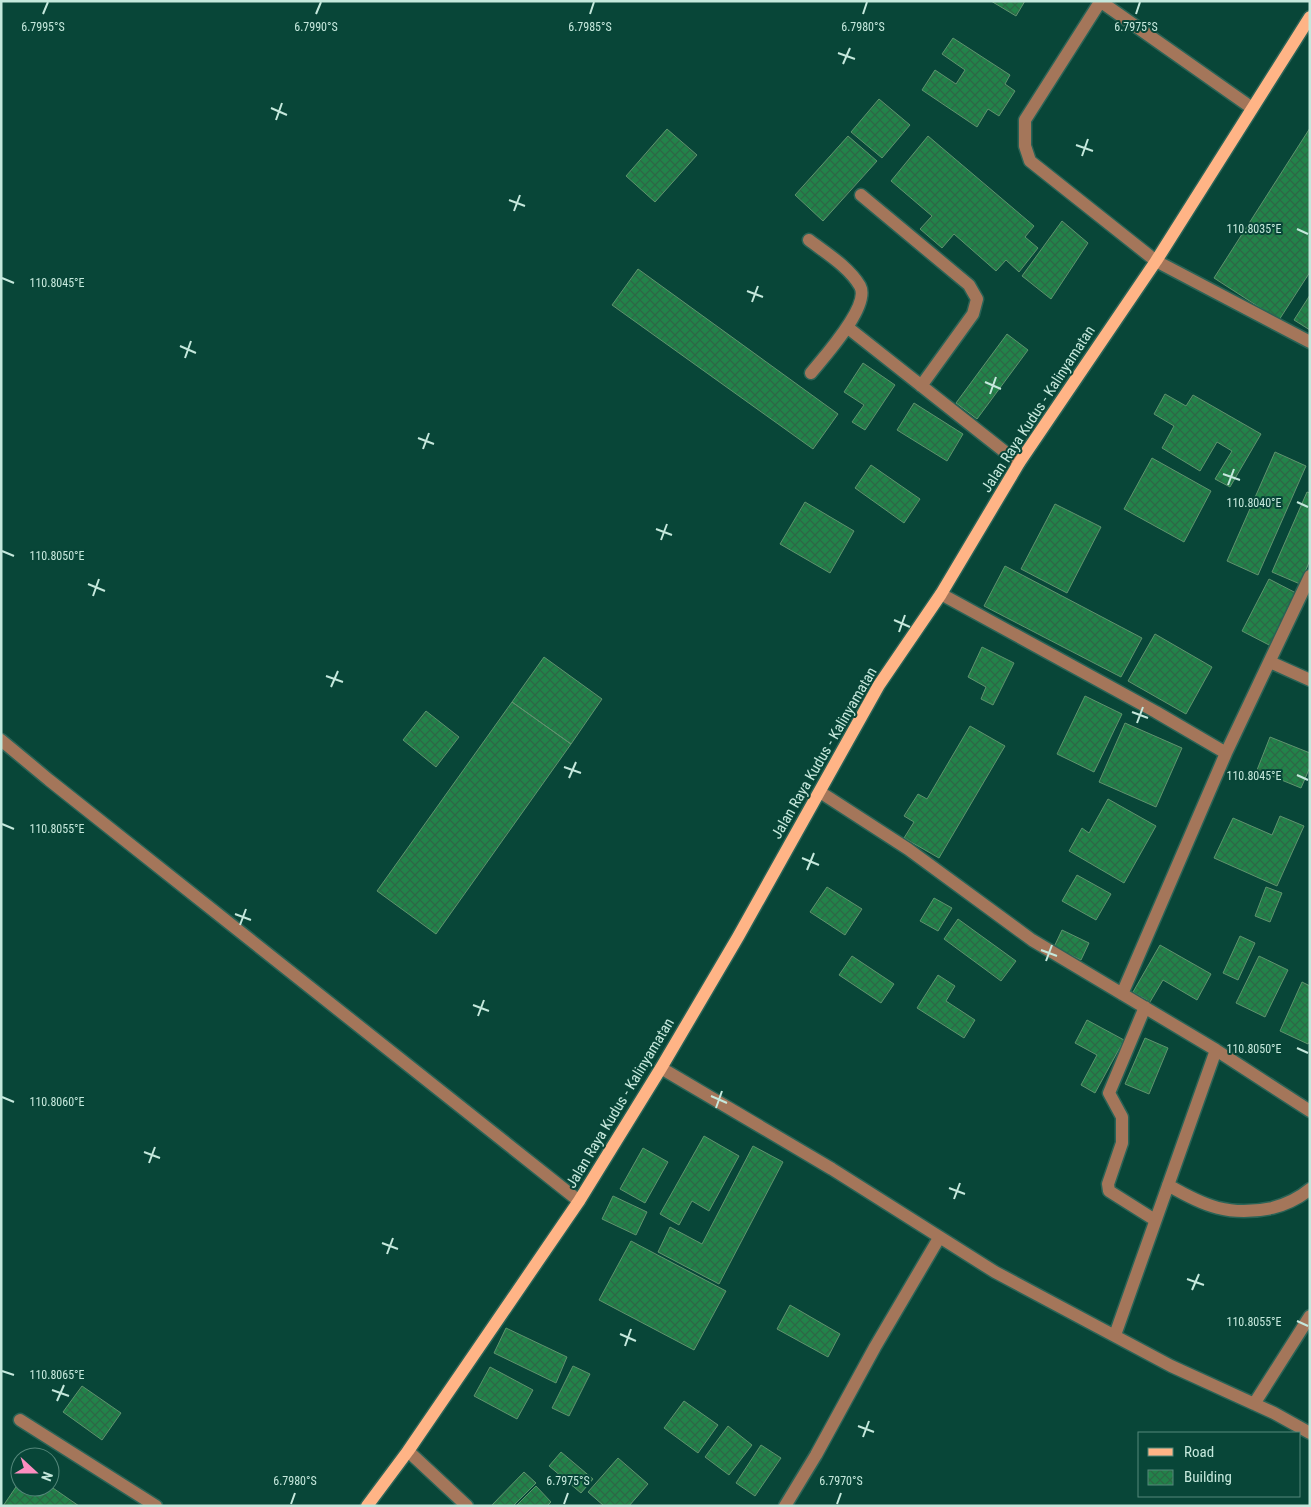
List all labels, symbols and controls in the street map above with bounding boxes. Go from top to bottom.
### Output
text: 6.7995°S [21,20,65,34]
text: 6.7990°S [294,20,338,34]
text: 6.7985°S [568,20,612,34]
text: 6.7980°S [841,20,885,34]
text: 6.7975°S [1114,20,1158,34]
text: 110.8035°E [1226,222,1282,236]
text: 110.8045°E [29,276,85,290]
street label: Jalan Raya Kudus - Kalinyamatan [977,322,1099,496]
text: 110.8040°E [1226,496,1282,510]
text: 110.8050°E [29,549,85,563]
street label: Jalan Raya Kudus - Kalinyamatan [767,664,881,842]
text: 110.8045°E [1226,769,1282,783]
text: 110.8055°E [29,822,85,836]
street label: Jalan Raya Kudus - Kalinyamatan [562,1015,678,1191]
text: 110.8050°E [1226,1042,1282,1056]
text: 110.8060°E [29,1095,85,1109]
text: 110.8055°E [1226,1315,1282,1329]
text: 110.8065°E [29,1368,85,1382]
legend [1138,1432,1301,1497]
text: Road [1184,1443,1214,1461]
north arrow [10,1447,60,1497]
text: Building [1184,1468,1232,1486]
text: N [38,1470,56,1484]
text: 6.7980°S [273,1474,317,1488]
text: 6.7975°S [546,1474,590,1488]
text: 6.7970°S [819,1474,863,1488]

